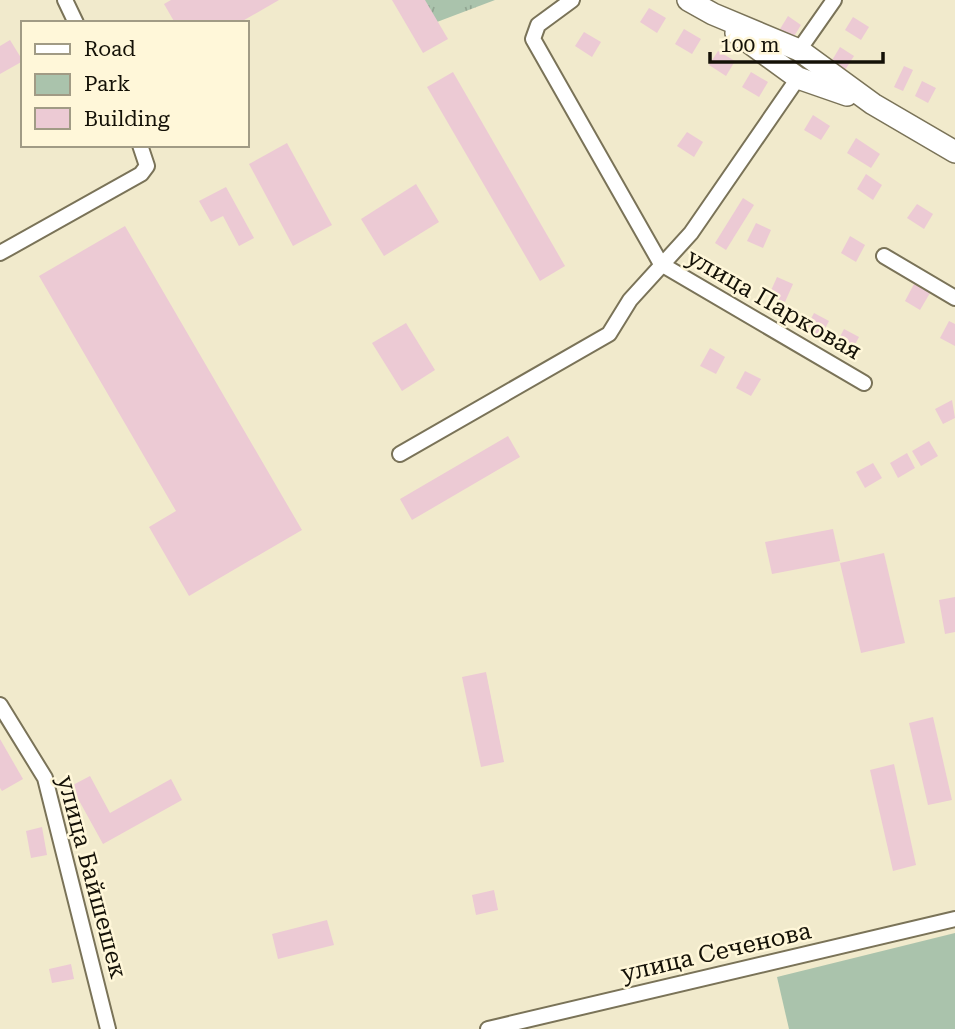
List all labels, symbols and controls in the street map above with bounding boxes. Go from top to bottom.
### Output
legend [21,21,248,147]
scale bar [710,21,883,65]
text: 100 m [720,33,780,57]
text: Road [84,37,136,61]
text: Park [84,72,130,96]
text: Building [84,107,170,131]
street label: улица Парковая [682,243,866,365]
street label: улица Байшешек [51,772,133,982]
street label: улица Сеченова [618,917,814,987]

